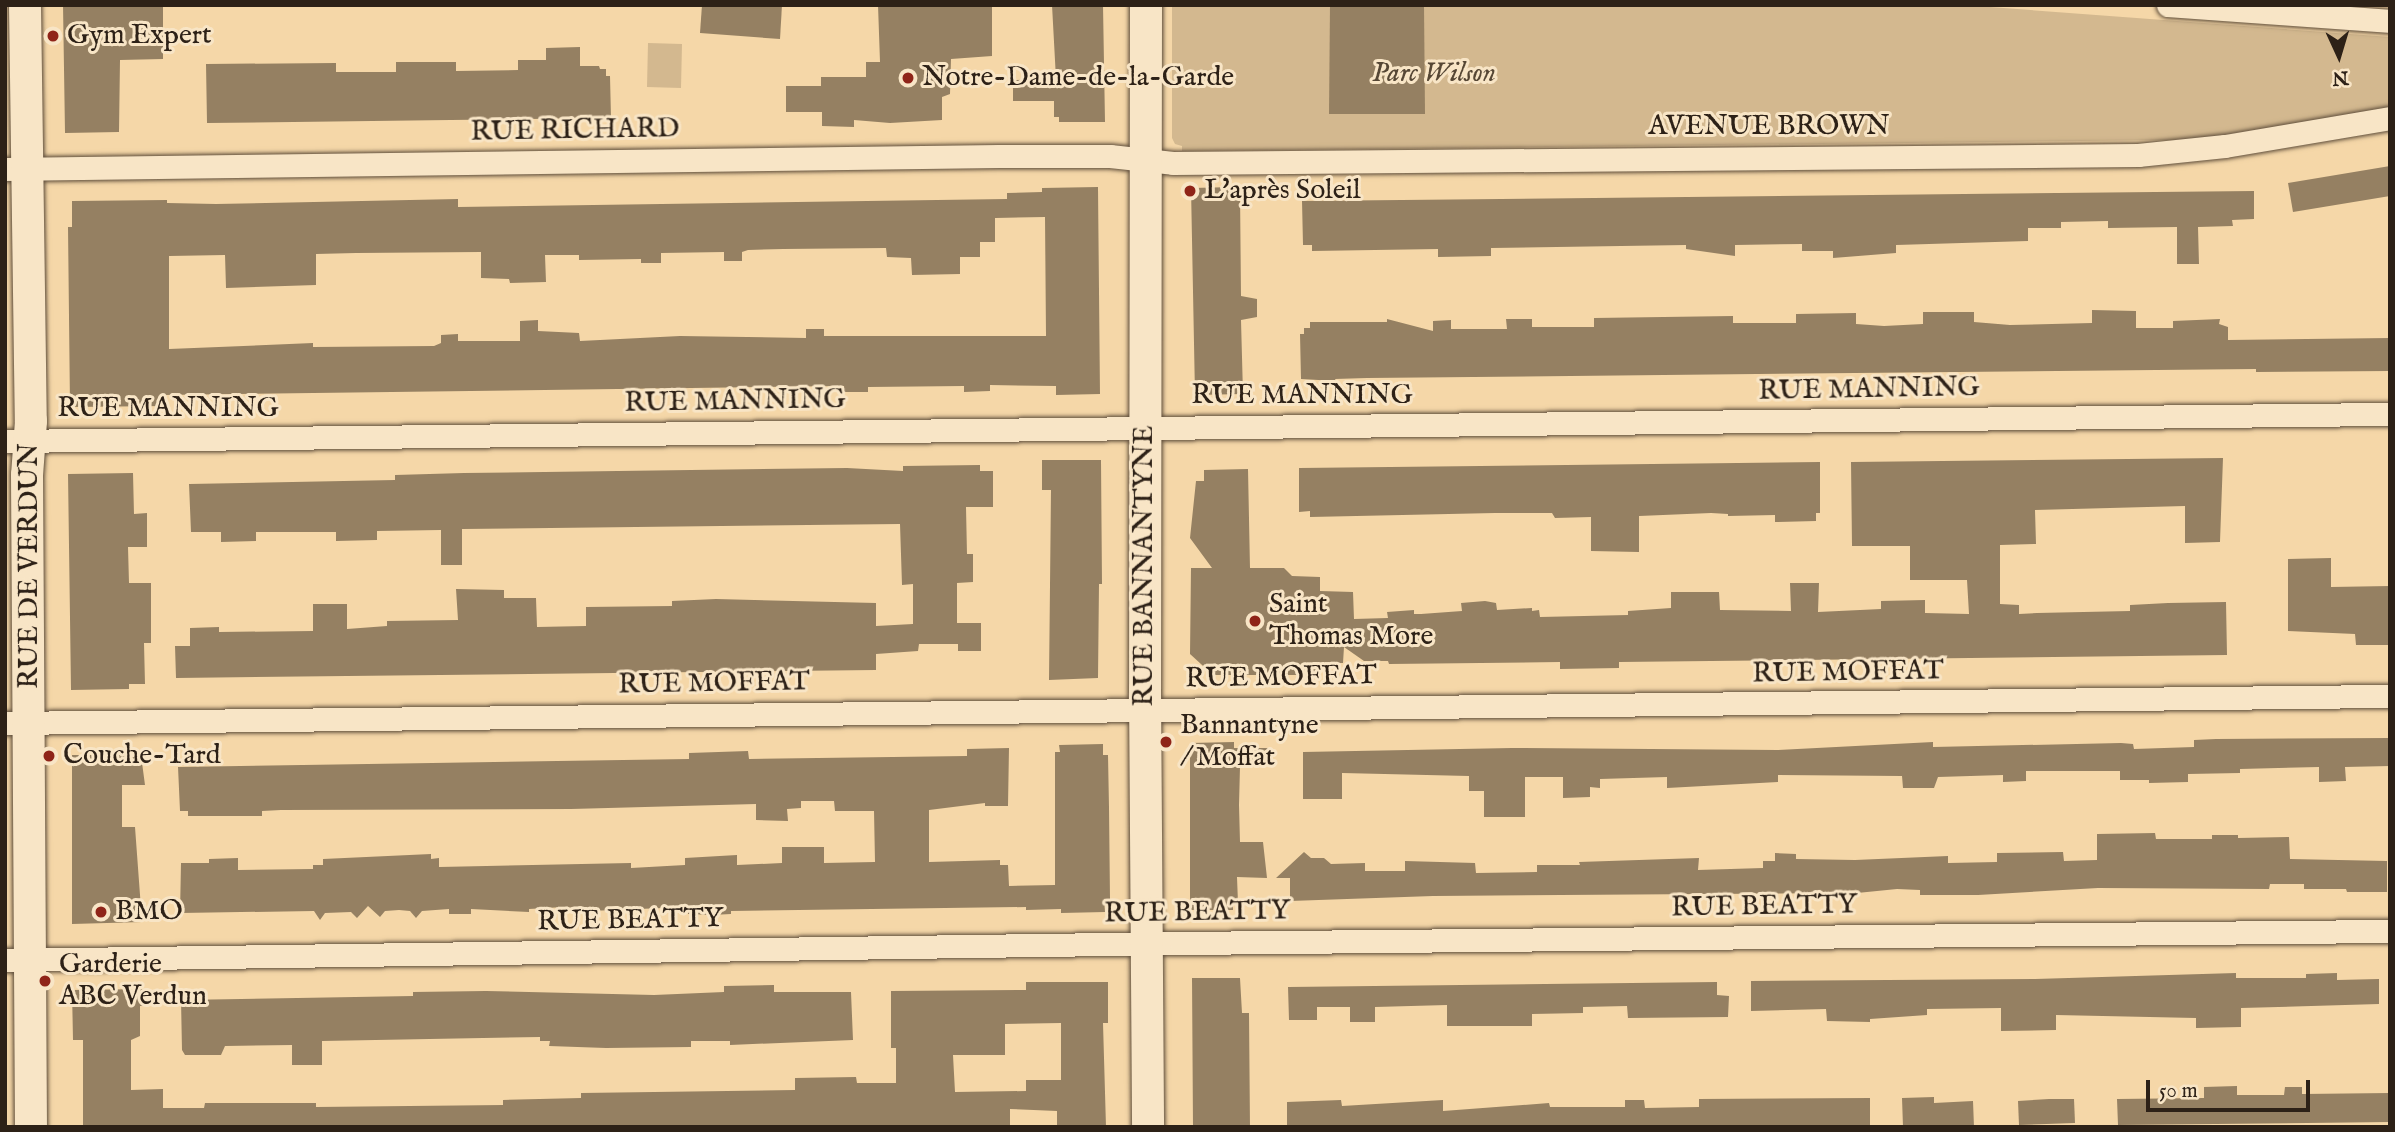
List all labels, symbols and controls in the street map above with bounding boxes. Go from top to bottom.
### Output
place label: Gym Expert [67,19,212,53]
north arrow [2304,21,2374,91]
marker: Gym Expert [45,28,61,44]
park label: Parc Wilson [1372,57,1496,91]
place label: Notre-Dame-de-la-Garde [922,61,1234,95]
text: N [2331,64,2350,89]
marker: Notre-Dame-de-la-Garde [900,70,916,86]
street label: AVENUE BROWN [1648,110,1890,144]
street label: RUE RICHARD [470,112,680,150]
place label: L'après Soleil [1204,174,1361,208]
marker: L'après Soleil [1182,183,1198,199]
street label: RUE MANNING [1758,371,1980,409]
street label: RUE MANNING [1191,379,1413,413]
street label: RUE MANNING [624,383,846,421]
street label: RUE MANNING [57,392,279,426]
street label: RUE BANNANTYNE [1128,425,1162,707]
street label: RUE DE VERDUN [13,443,47,689]
place label: Saint Thomas More [1269,588,1433,654]
marker: Saint Thomas More [1247,613,1263,629]
street label: RUE MOFFAT [1752,655,1944,691]
street label: RUE MOFFAT [1185,660,1377,696]
street label: RUE MOFFAT [618,666,810,702]
place label: Bannantyne / Moffat [1180,709,1319,775]
marker: Bannantyne / Moffat [1158,734,1174,750]
place label: Couche-Tard [63,739,221,773]
marker: Couche-Tard [41,748,57,764]
street label: RUE BEATTY [1671,889,1857,925]
place label: BMO [115,895,183,929]
street label: RUE BEATTY [1104,895,1290,931]
street label: RUE BEATTY [537,903,723,939]
marker: BMO [93,904,109,920]
place label: Garderie ABC Verdun [59,948,207,1014]
marker: Garderie ABC Verdun [37,973,53,989]
scale bar [2150,1066,2314,1110]
text: 50 m [2159,1078,2198,1105]

